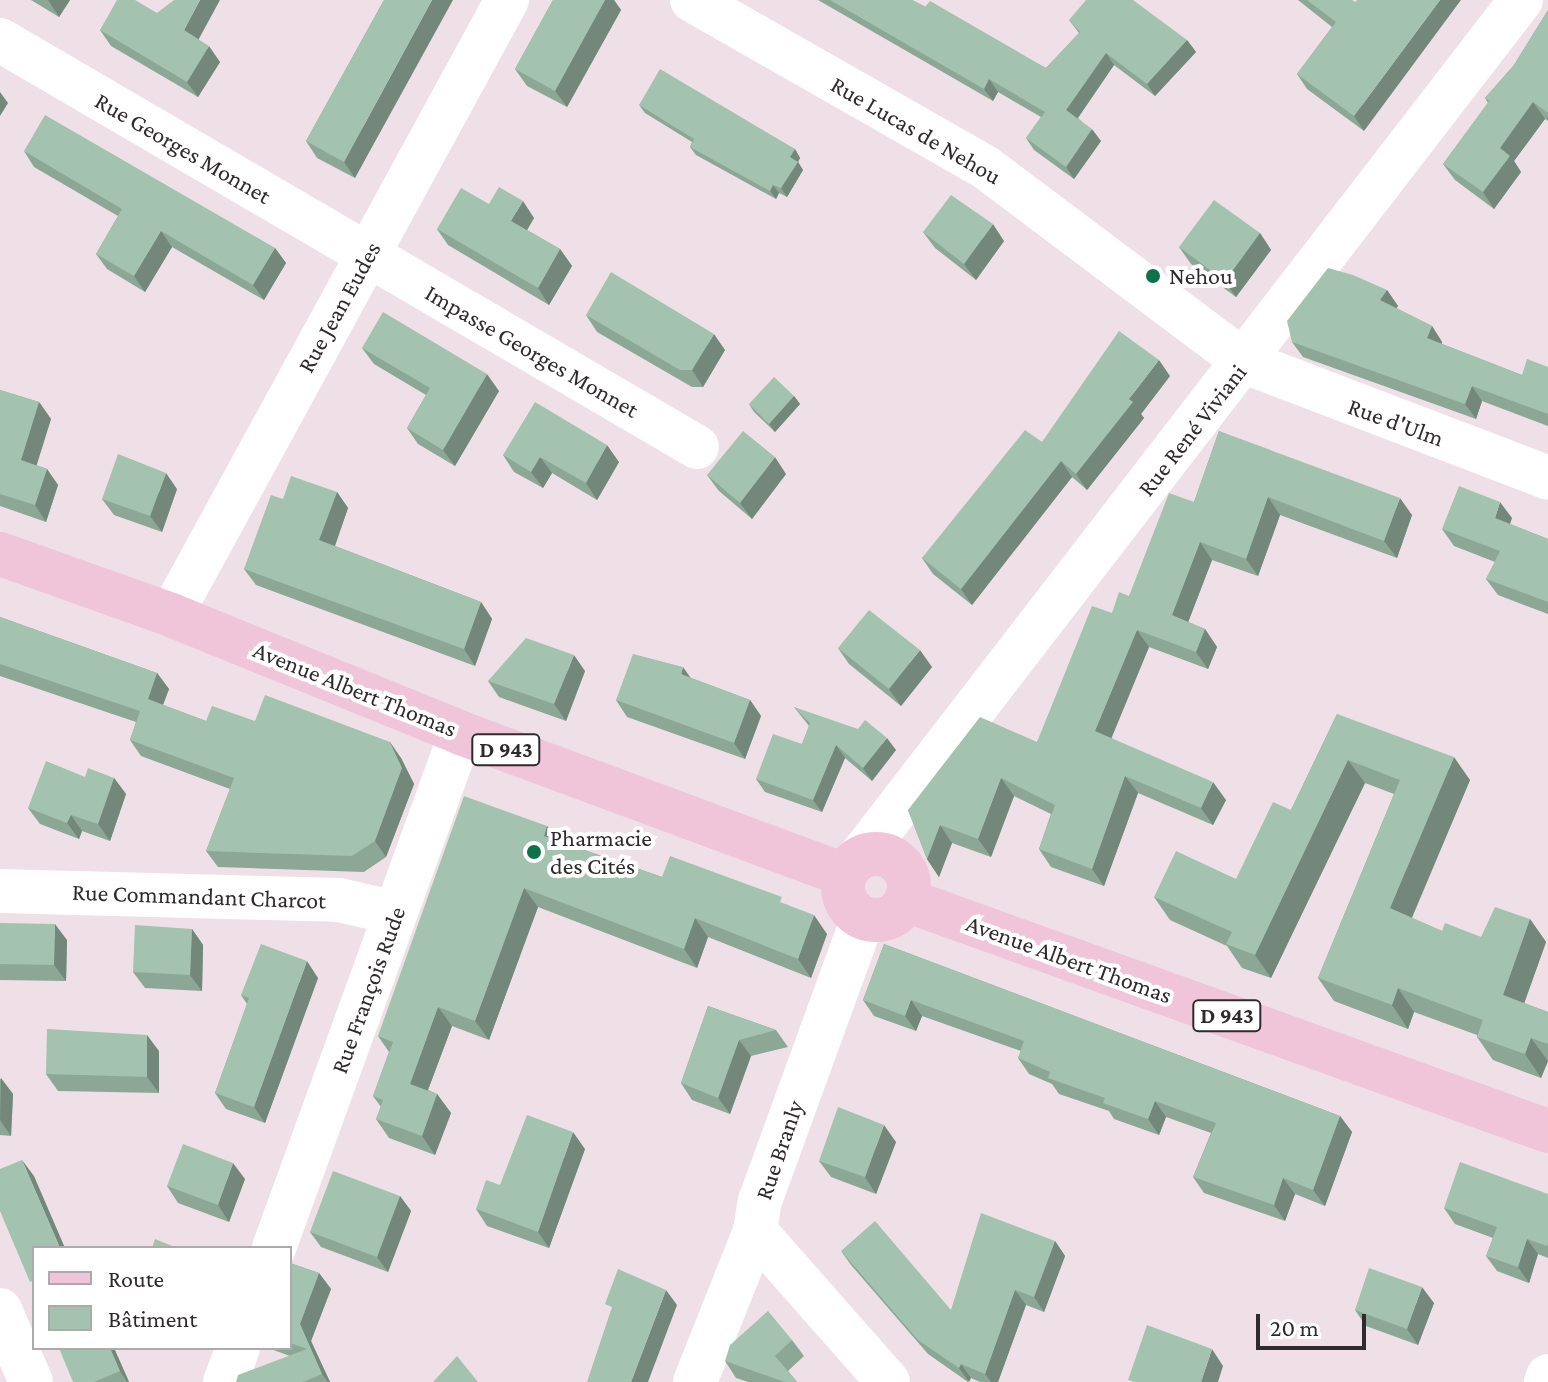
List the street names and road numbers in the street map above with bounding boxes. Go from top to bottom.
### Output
street label: Rue Lucas de Nehou [826,70,1006,190]
street label: Rue Georges Monnet [90,86,276,210]
street label: Rue Jean Eudes [291,237,387,377]
street label: Impasse Georges Monnet [420,278,644,424]
street label: Rue René Viviani [1132,358,1252,502]
street label: Rue d'Ulm [1344,391,1448,453]
street label: Avenue Albert Thomas [249,635,461,743]
road number: D 943 [470,732,542,768]
street label: Rue Commandant Charcot [71,877,327,915]
street label: Rue François Rude [324,903,412,1077]
street label: Avenue Albert Thomas [962,908,1176,1010]
road number: D 943 [1191,998,1263,1034]
street label: Rue Branly [749,1096,809,1204]

